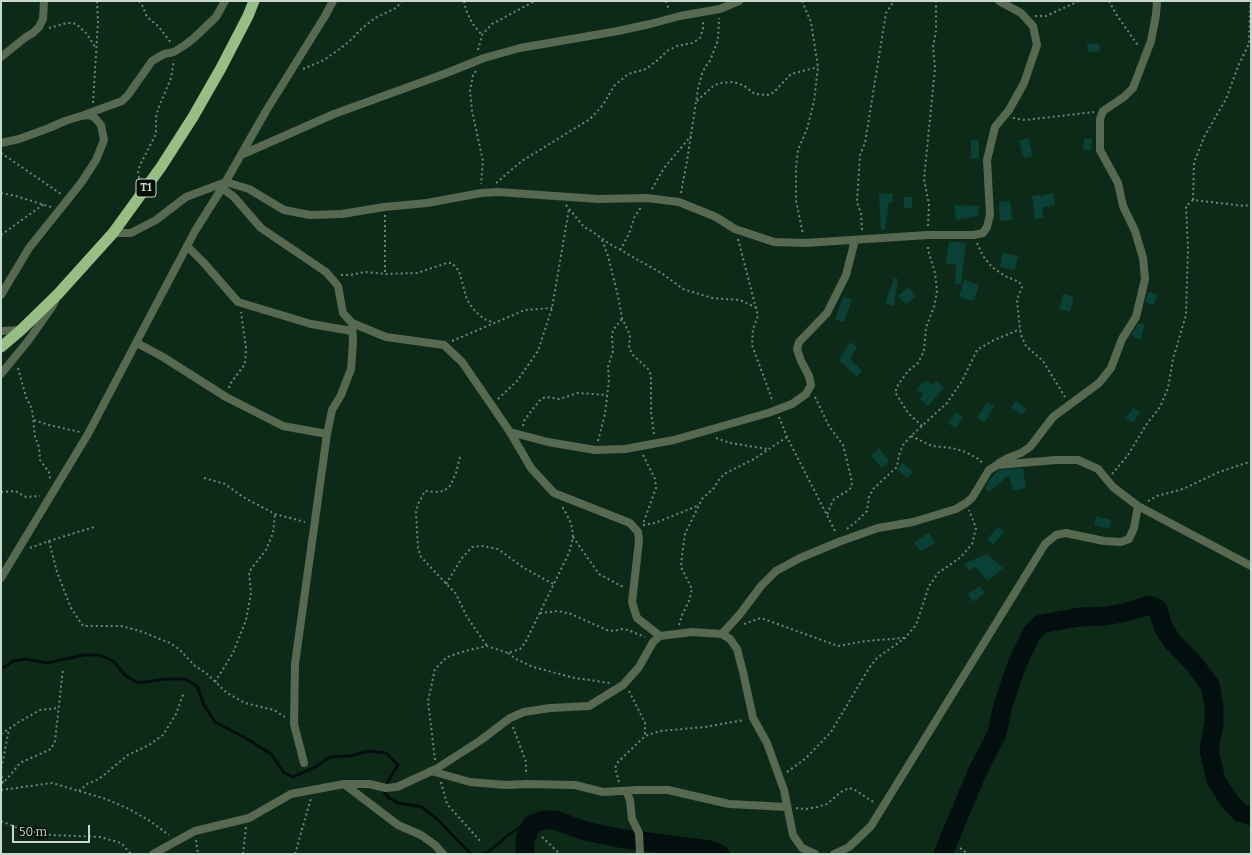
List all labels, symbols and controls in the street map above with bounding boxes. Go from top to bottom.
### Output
road number: T1 [136,179,156,197]
scale bar [14,817,92,843]
text: 50 m [19,825,47,839]

